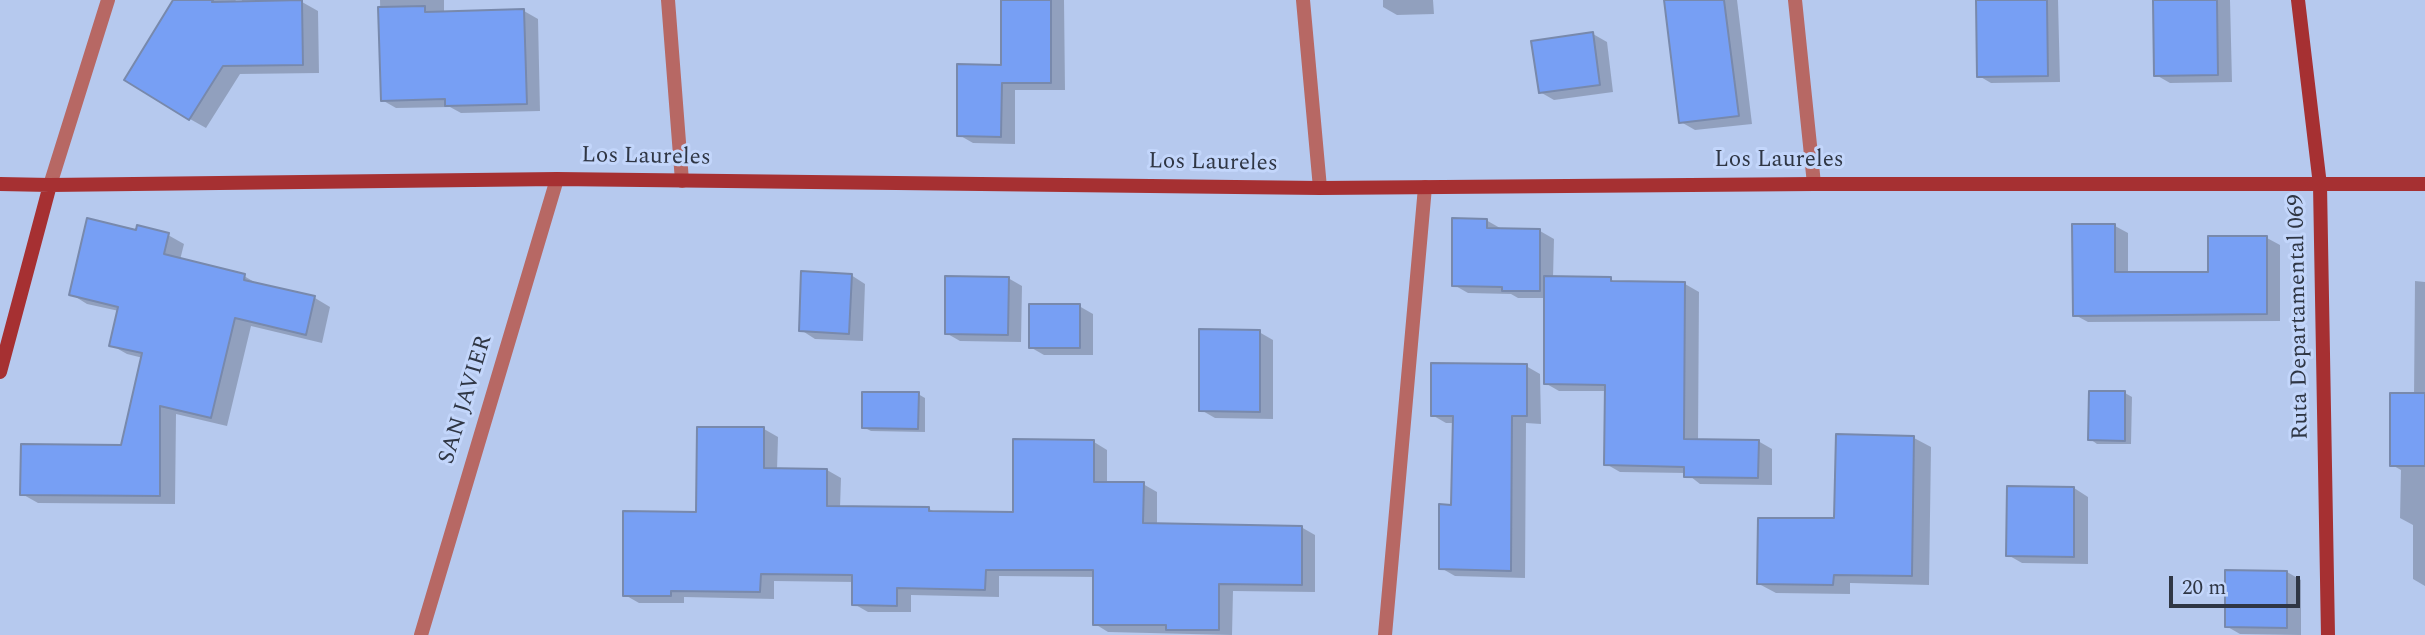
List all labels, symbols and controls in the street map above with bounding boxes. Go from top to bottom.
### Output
street label: Los Laureles [581,143,711,173]
street label: Los Laureles [1714,147,1844,175]
street label: Los Laureles [1148,149,1278,179]
street label: Ruta Departamental 069 [2284,194,2316,440]
street label: SAN JAVIER [434,332,500,468]
scale bar [2173,562,2304,606]
text: 20 m [2182,572,2226,604]

